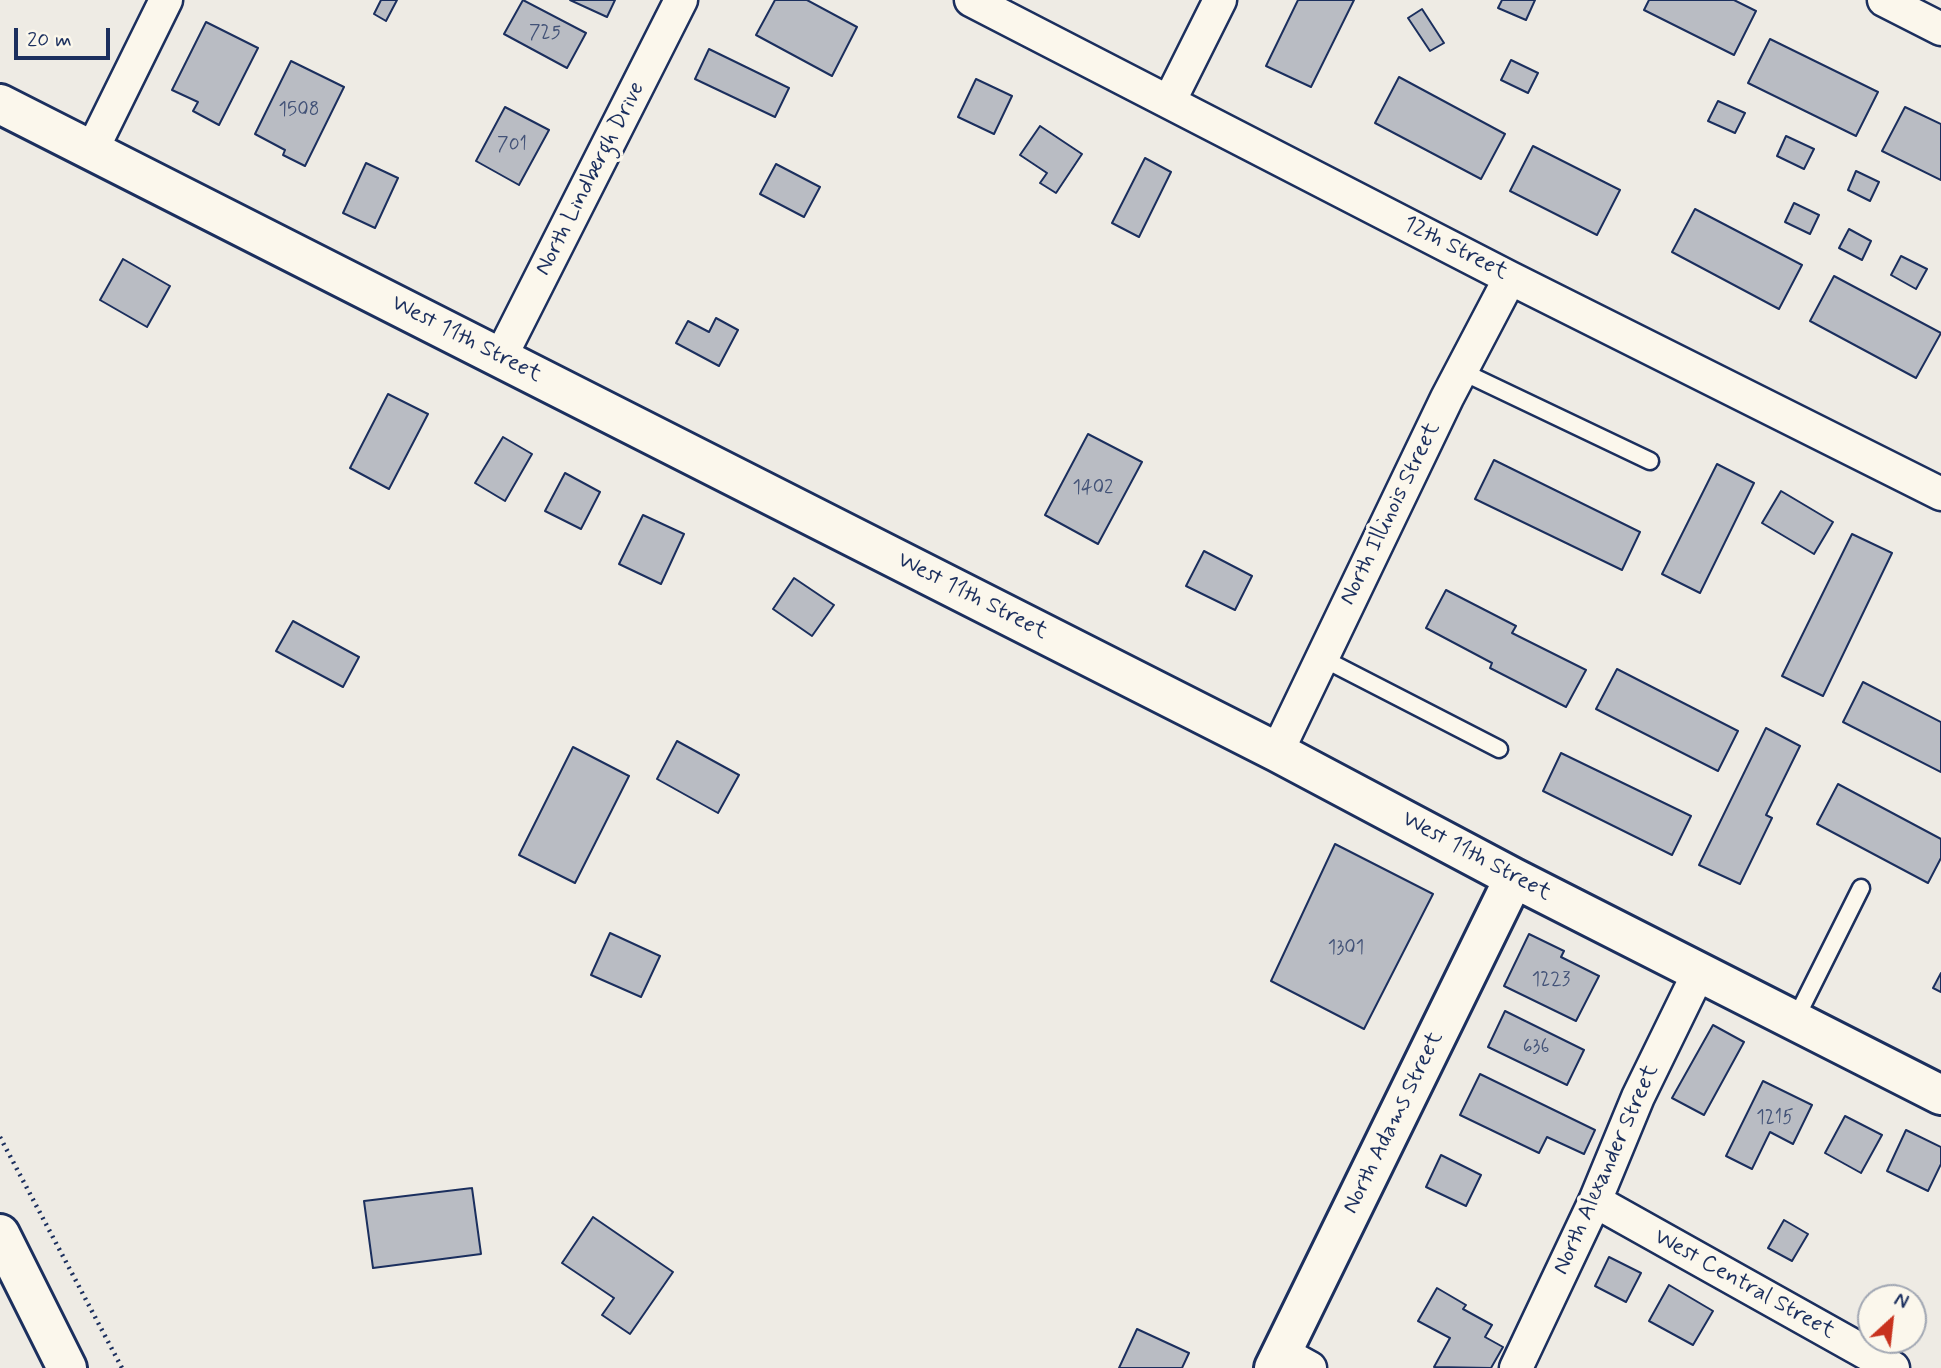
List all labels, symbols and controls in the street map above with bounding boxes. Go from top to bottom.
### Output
scale bar [18,14,114,58]
house number: 725 [529,23,561,45]
text: 20 m [27,26,72,54]
street label: North Lindbergh Drive [530,78,652,280]
house number: 1508 [279,100,319,122]
house number: 701 [497,135,527,157]
street label: 12th Street [1398,211,1512,287]
street label: West 11th Street [386,290,546,390]
street label: North Illinois Street [1335,418,1447,610]
house number: 1402 [1073,478,1113,500]
street label: West 11th Street [892,547,1052,647]
street label: West 11th Street [1397,806,1555,908]
house number: 1301 [1328,938,1364,960]
house number: 1223 [1532,970,1570,992]
street label: North Adams Street [1338,1027,1450,1219]
house number: 636 [1523,1037,1549,1059]
street label: North Alexander Street [1548,1061,1666,1279]
house number: 1215 [1756,1108,1794,1130]
street label: West Central Street [1649,1224,1839,1346]
north arrow [1857,1284,1927,1354]
text: N [1890,1288,1912,1316]

